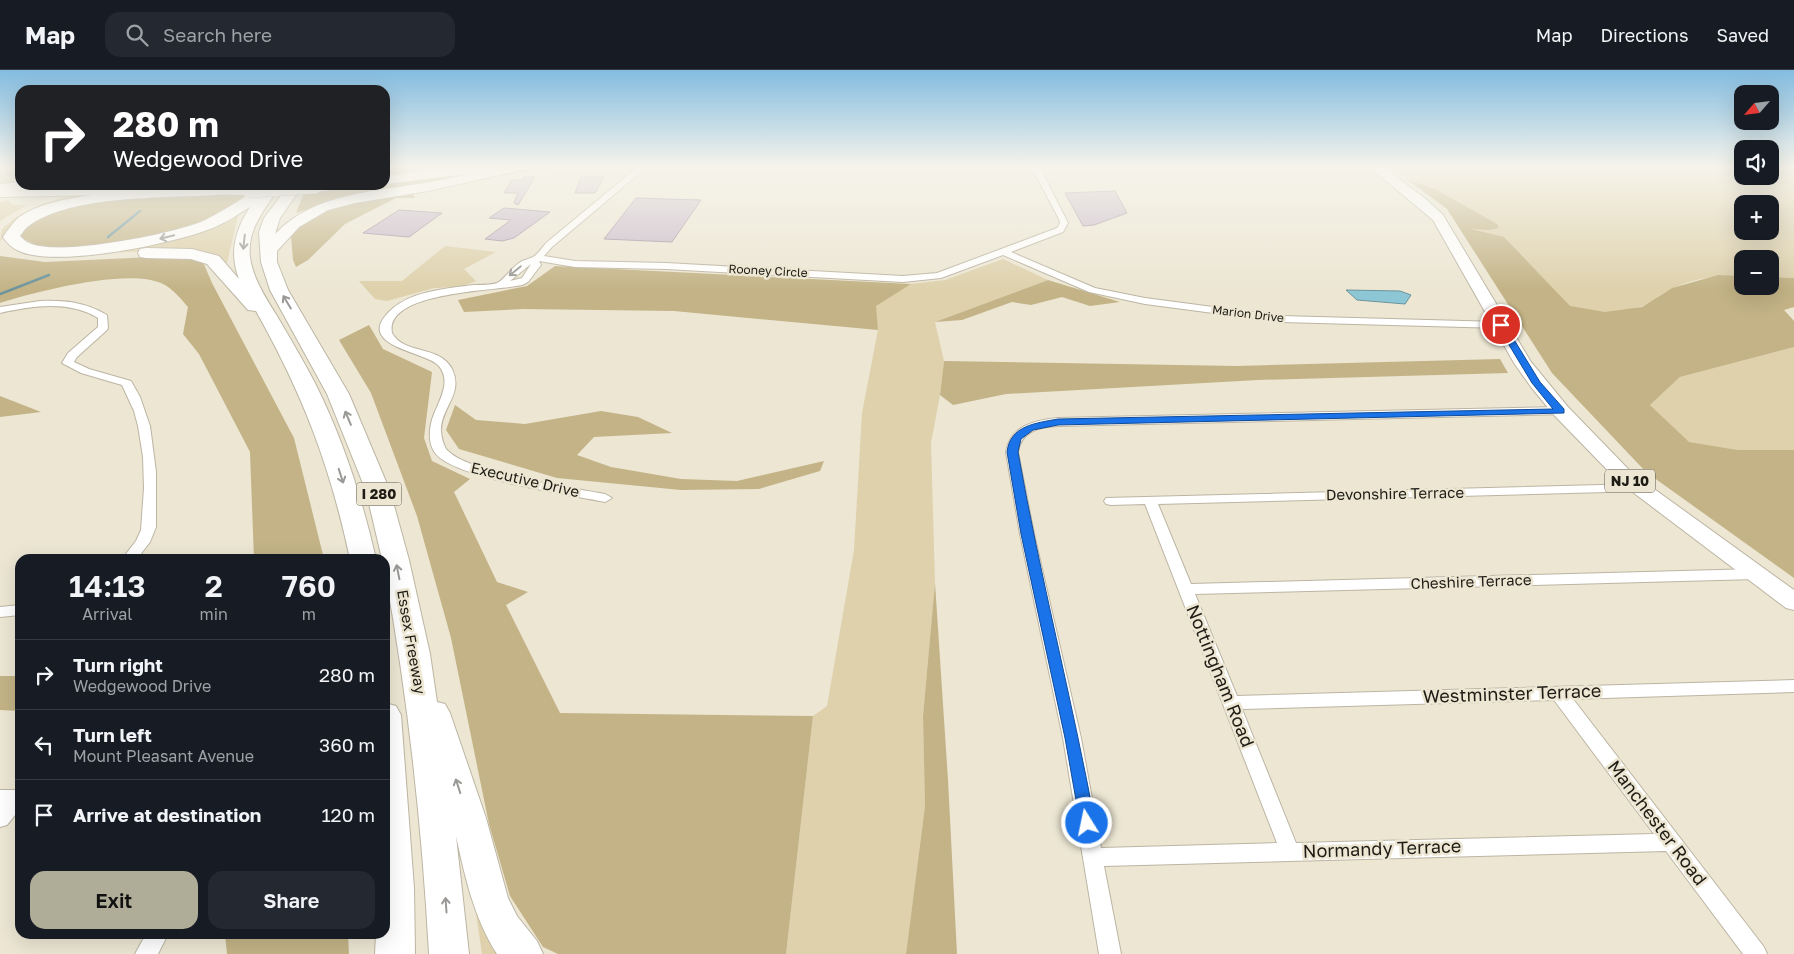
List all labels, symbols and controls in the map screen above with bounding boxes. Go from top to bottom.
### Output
search box [105,12,455,57]
text: Map [25,20,75,49]
icon: search [123,21,151,49]
text: Search here [163,23,272,46]
text: Map [1536,24,1572,46]
text: Directions [1600,24,1688,46]
text: Saved [1716,24,1769,46]
north arrow [1734,85,1779,130]
map controls [1734,85,1779,295]
text: 280 m [113,103,219,145]
icon: right [30,105,95,170]
button: sound [1734,140,1779,185]
text: Wedgewood Drive [113,145,303,172]
button: + [1734,195,1779,240]
one-way arrow [160,233,176,242]
one-way arrow [239,234,249,250]
button: − [1734,250,1779,295]
street label: Rooney Circle [728,261,808,280]
one-way arrow [509,265,522,276]
one-way arrow [281,296,291,310]
street label: Marion Drive [1211,302,1285,325]
pin [1480,304,1522,346]
icon: arrive [1487,311,1515,339]
one-way arrow [342,411,352,426]
street label: Executive Drive [469,458,582,500]
one-way arrow [337,468,347,484]
road number: NJ 10 [1605,470,1655,492]
road number: I 280 [356,482,402,506]
street label: Devonshire Terrace [1326,483,1464,503]
one-way arrow [393,564,403,580]
text: 14:13 [69,568,146,604]
text: 2 [205,568,223,604]
text: 760 [282,568,336,604]
street label: Cheshire Terrace [1410,570,1532,592]
street label: Essex Freeway [394,588,430,696]
street label: Nottingham Road [1182,601,1259,750]
text: Arrival [82,604,132,624]
text: min [200,604,228,624]
text: m [302,604,316,624]
text: Turn right [73,653,163,676]
icon: right [30,661,58,689]
text: 280 m [319,663,375,686]
text: Wedgewood Drive [73,676,211,696]
street label: Westminster Terrace [1422,679,1602,707]
text: Turn left [73,723,152,746]
icon: left [30,731,58,759]
text: 360 m [319,733,375,756]
text: Mount Pleasant Avenue [73,746,254,766]
street label: Manchester Road [1604,756,1712,889]
one-way arrow [452,778,462,794]
position arrow [1060,796,1112,848]
icon: arrive [30,801,58,829]
text: Arrive at destination [73,803,261,826]
text: 120 m [321,803,375,826]
street label: Normandy Terrace [1302,834,1462,862]
button: Exit [30,871,198,929]
button: Share [208,871,375,929]
one-way arrow [441,898,450,914]

